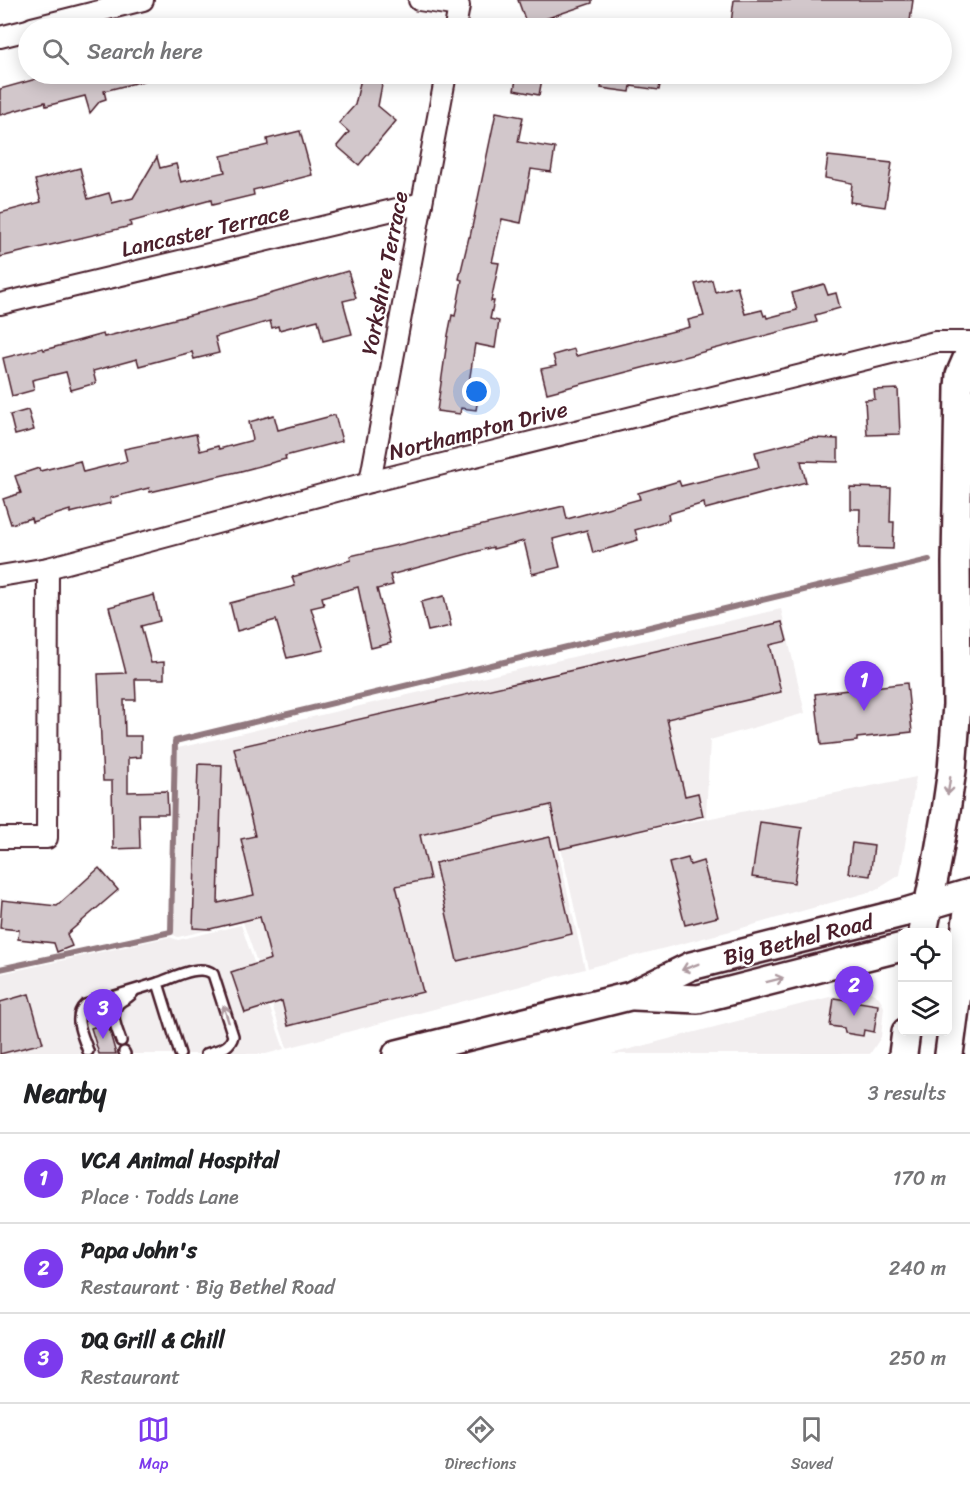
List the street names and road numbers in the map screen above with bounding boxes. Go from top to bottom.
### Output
street label: Yorkshire Terrace [350,188,420,358]
street label: Lancaster Terrace [117,192,293,269]
street label: Northampton Drive [384,389,572,472]
street label: Big Bethel Road [719,902,878,977]

